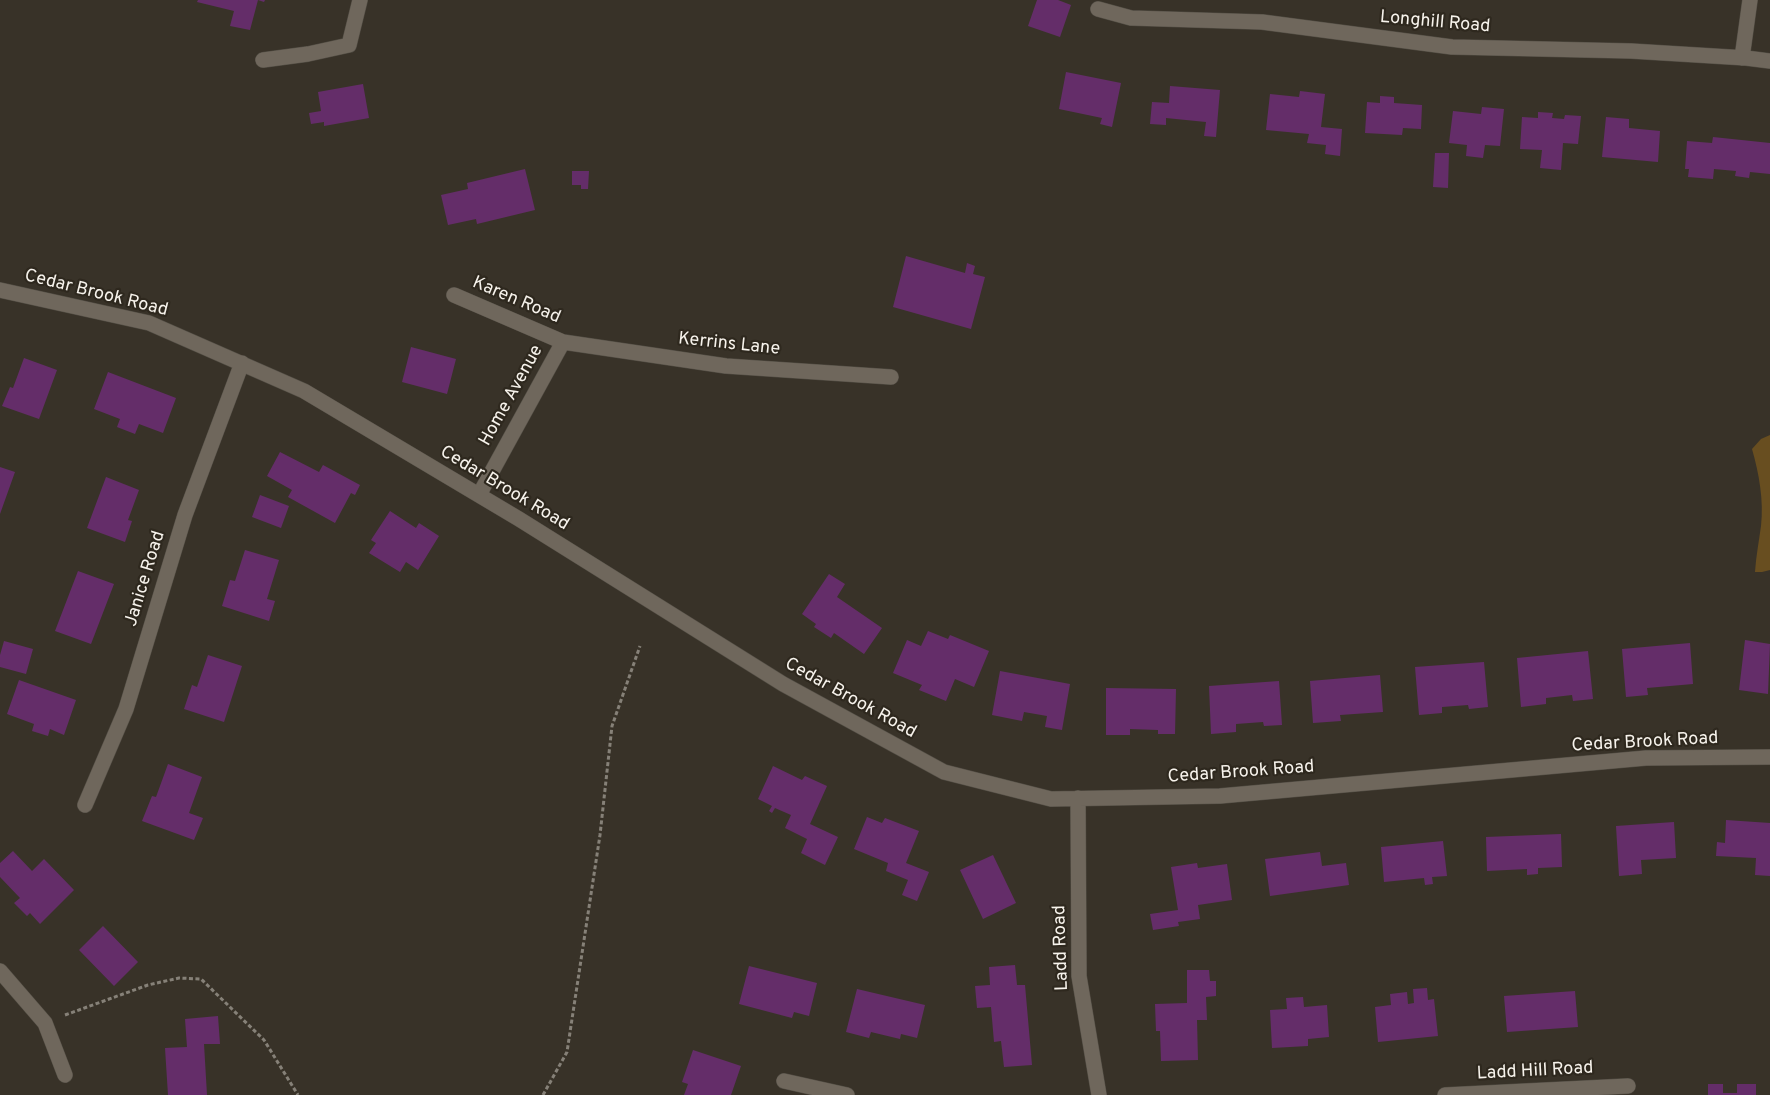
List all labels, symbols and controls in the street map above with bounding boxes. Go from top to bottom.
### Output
street label: Longhill Road [1379,7,1491,39]
street label: Cedar Brook Road [22,266,170,322]
street label: Karen Road [469,273,563,329]
street label: Kerrins Lane [677,329,781,361]
street label: Home Avenue [475,342,549,450]
street label: Cedar Brook Road [435,442,573,536]
street label: Janice Road [121,529,171,629]
street label: Cedar Brook Road [780,654,920,744]
street label: Cedar Brook Road [1571,728,1719,758]
street label: Cedar Brook Road [1167,757,1315,789]
street label: Ladd Road [1050,905,1074,991]
street label: Ladd Hill Road [1476,1058,1594,1086]

